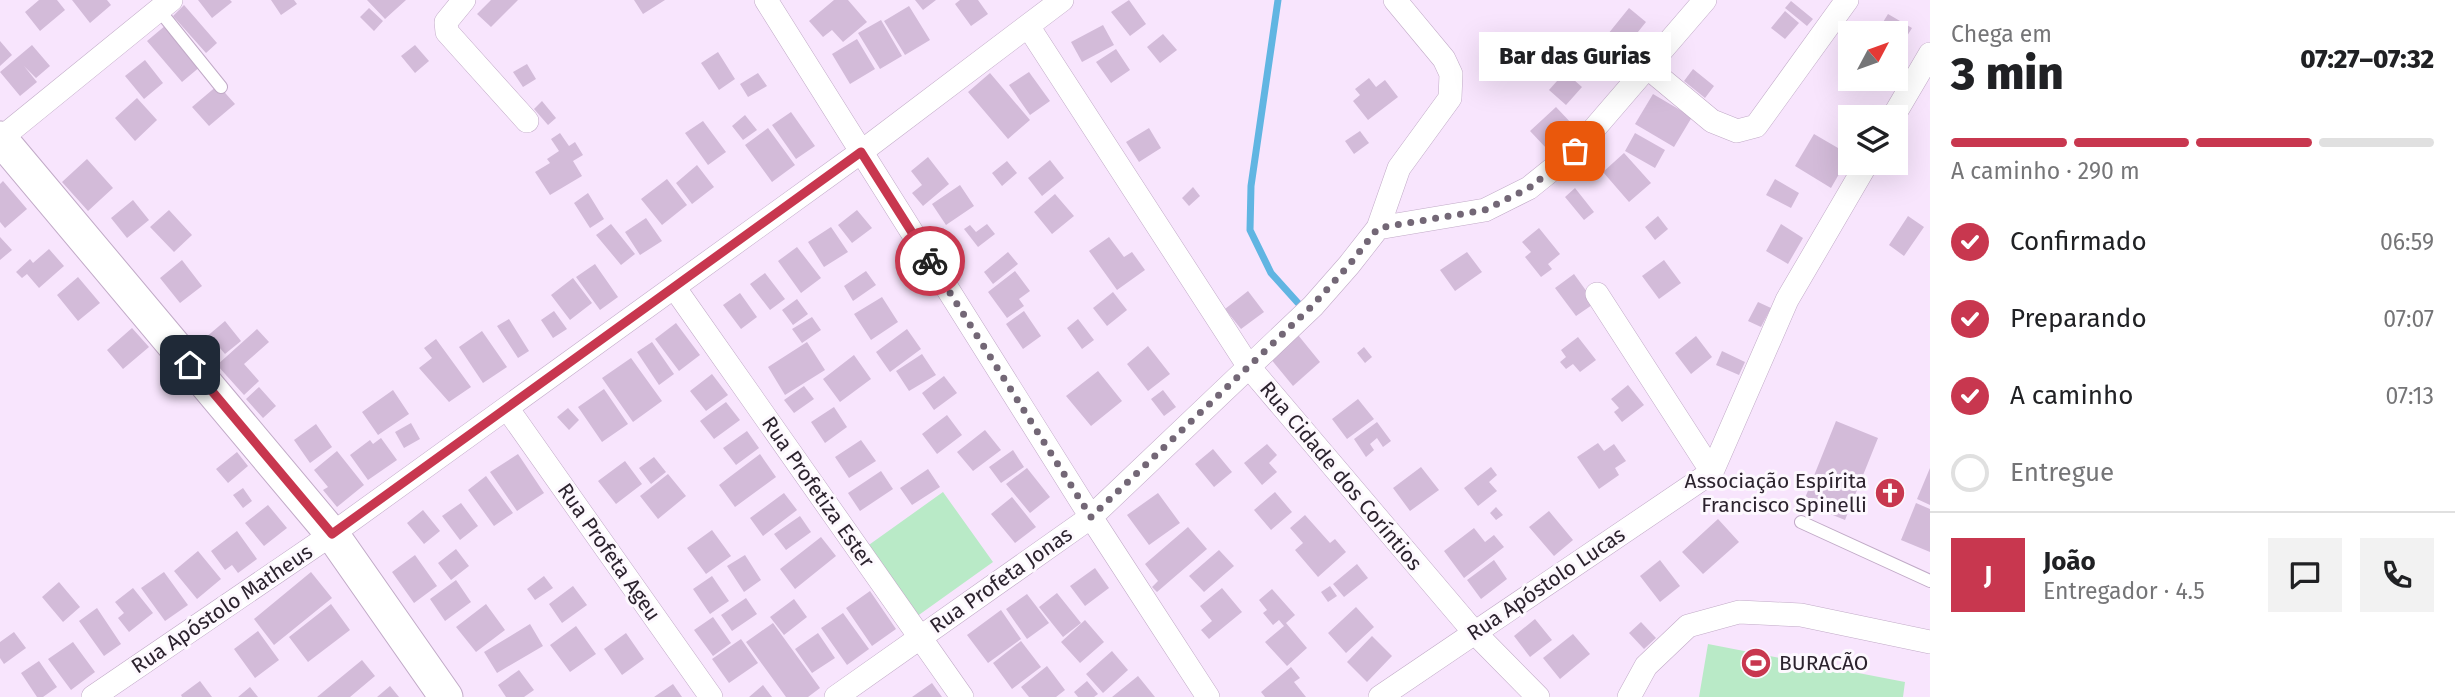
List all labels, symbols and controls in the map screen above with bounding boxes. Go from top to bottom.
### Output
text: Chega em [1951,20,2052,48]
north arrow [1838,21,1908,91]
map controls [1838,21,1908,175]
callout: Bar das Gurias [1479,32,1671,81]
text: Bar das Gurias [1499,42,1651,70]
text: 07:27–07:32 [2300,44,2434,75]
text: 3 min [1951,46,2064,101]
button: layers [1838,105,1908,175]
pin [1545,121,1605,181]
icon: bag [1556,132,1594,170]
text: A caminho · 290 m [1951,157,2140,185]
icon: check [1951,223,1989,261]
courier [895,226,965,296]
text: Confirmado [2010,226,2147,257]
text: 06:59 [2380,228,2434,256]
icon: bike [911,242,949,280]
icon: check [1951,300,1989,338]
text: Preparando [2010,303,2147,334]
text: 07:07 [2383,305,2434,333]
pin [160,335,220,395]
icon: home [171,346,209,384]
street label: Rua Cidade dos Coríntios [1254,376,1428,576]
icon: check [1951,377,1989,415]
text: A caminho [2010,380,2133,411]
text: 07:13 [2385,382,2434,410]
street label: Rua Profetiza Ester [756,411,880,573]
text: Entregue [2010,457,2114,488]
place label: Associação Espírita Francisco Spinelli [1685,468,1867,518]
church icon: Associação Espírita Francisco Spinelli [1873,476,1907,510]
street label: Rua Profeta Ageu [552,478,666,626]
street label: Rua Profeta Jonas [925,521,1077,639]
street label: Rua Apóstolo Lucas [1462,521,1630,647]
button: chat [2268,538,2342,612]
button: phone [2360,538,2434,612]
street label: Rua Apóstolo Matheus [126,539,318,679]
text: João [2043,546,2096,577]
text: J [1984,560,1992,591]
text: Entregador · 4.5 [2043,577,2205,605]
sports icon: BURACÃO [1739,646,1773,680]
place label: BURACÃO [1779,650,1868,676]

